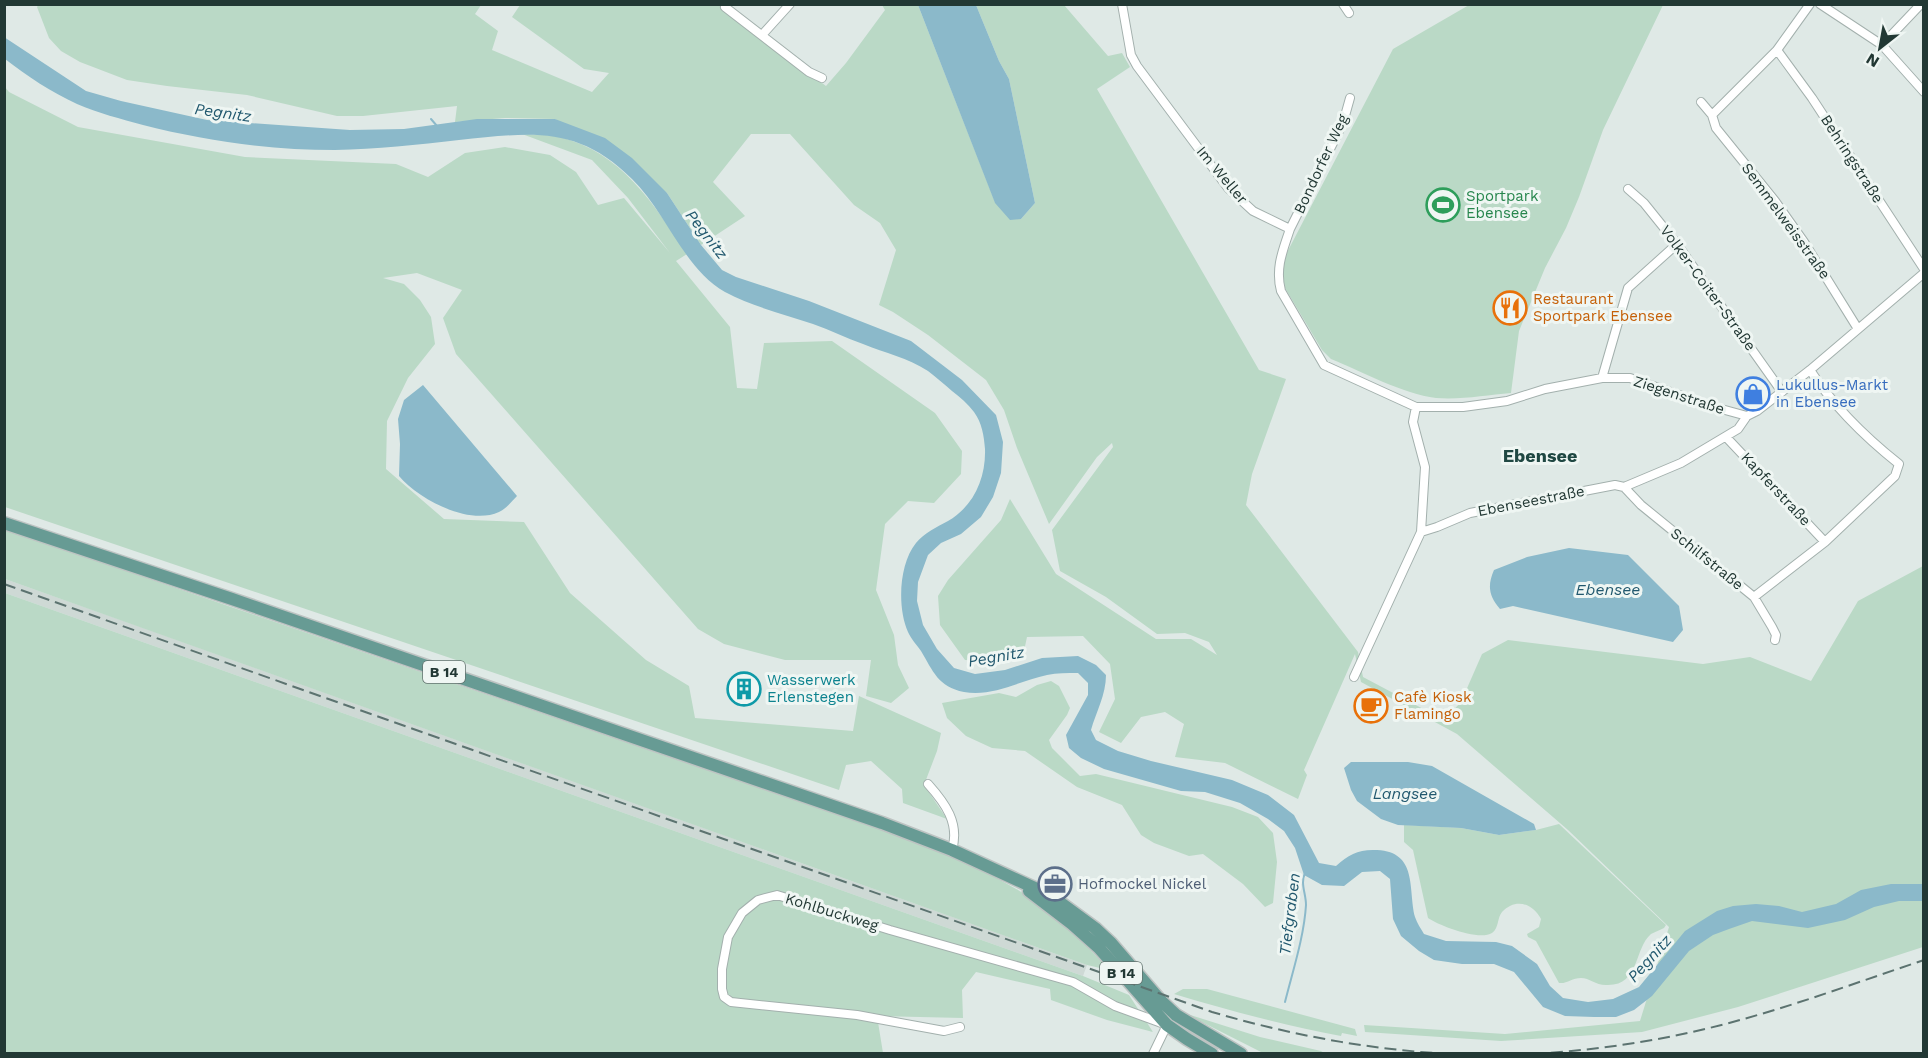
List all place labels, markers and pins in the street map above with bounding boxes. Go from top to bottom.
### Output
sports icon: Sportpark Ebensee [1425,187,1461,223]
place label: Sportpark Ebensee [1466,187,1539,222]
restaurant icon: Restaurant Sportpark Ebensee [1492,290,1528,326]
place label: Restaurant Sportpark Ebensee [1533,290,1672,325]
shop icon: Lukullus-Markt in Ebensee [1735,376,1771,412]
place label: Lukullus-Markt in Ebensee [1776,376,1889,411]
building icon: Wasserwerk Erlenstegen [726,671,762,707]
place label: Wasserwerk Erlenstegen [767,671,856,706]
cafe icon: Cafè Kiosk Flamingo [1353,688,1389,724]
place label: Cafè Kiosk Flamingo [1394,688,1472,723]
office icon: Hofmockel Nickel [1037,866,1073,902]
place label: Hofmockel Nickel [1078,875,1207,893]

